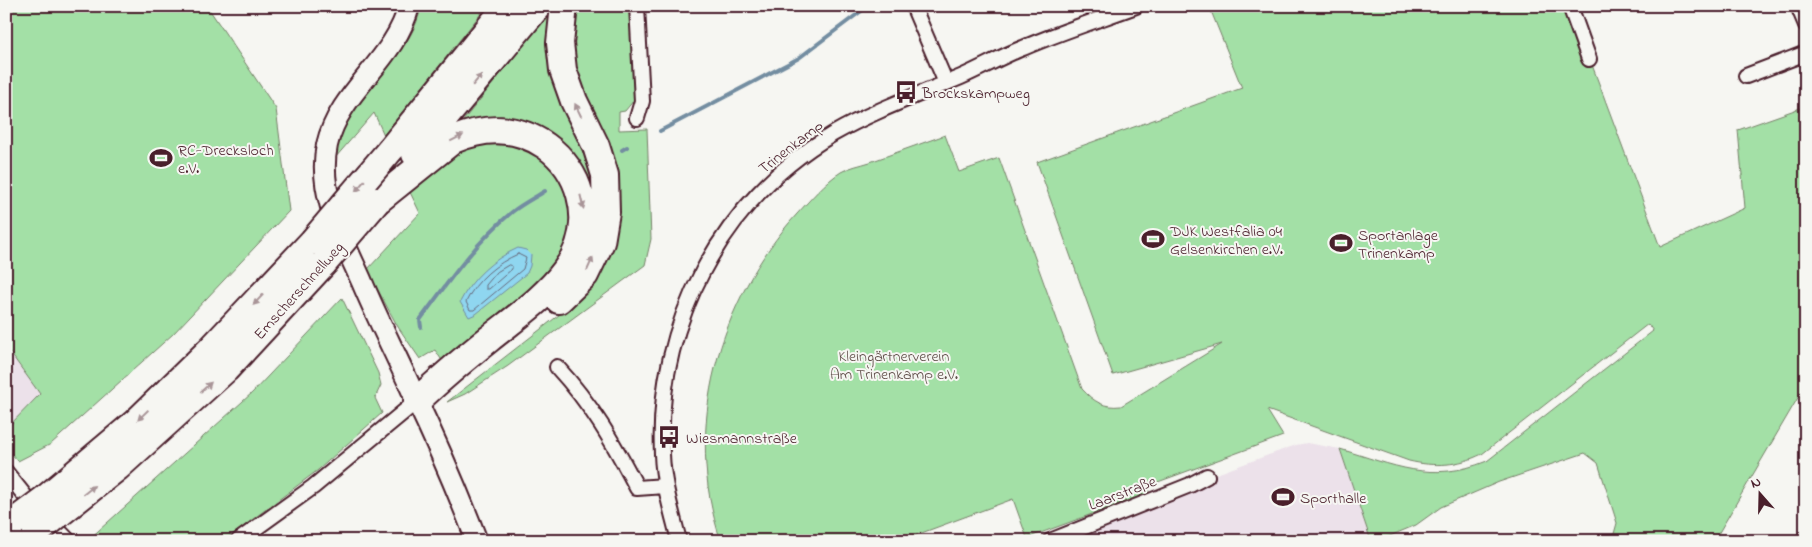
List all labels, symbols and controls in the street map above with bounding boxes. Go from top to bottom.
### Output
one-way arrow [472,73,483,86]
bus stop icon: Brockskampweg [893,79,919,105]
place label: Brockskampweg [921,82,1030,106]
one-way arrow [574,103,582,117]
street label: Trinenkamp [754,114,829,181]
one-way arrow [450,134,464,142]
place label: RC-Drecksloch e.V. [178,139,274,181]
sports icon: RC-Drecksloch e.V. [148,145,174,171]
one-way arrow [354,179,365,192]
one-way arrow [578,194,586,209]
place label: DJK Westfalia 04 Gelsenkirchen e.V. [1169,220,1283,262]
place label: Sportanlage Trinenkamp [1358,224,1439,266]
sports icon: DJK Westfalia 04 Gelsenkirchen e.V. [1140,226,1166,252]
sports icon: Sportanlage Trinenkamp [1328,230,1354,256]
street label: Emscherschnellweg [249,237,350,346]
one-way arrow [587,257,595,271]
one-way arrow [252,293,264,305]
park label: Kleingärtnerverein Am Trinenkamp e.V. [830,345,958,387]
one-way arrow [200,381,212,393]
one-way arrow [138,409,150,421]
bus stop icon: Wiesmannstraße [656,424,682,450]
place label: Wiesmannstraße [686,427,798,451]
street label: Laarstraße [1085,470,1161,518]
north arrow [1734,470,1784,520]
text: N [1748,472,1764,495]
sports icon: Sporthalle [1270,484,1296,510]
one-way arrow [82,485,95,496]
place label: Sporthalle [1300,487,1367,511]

